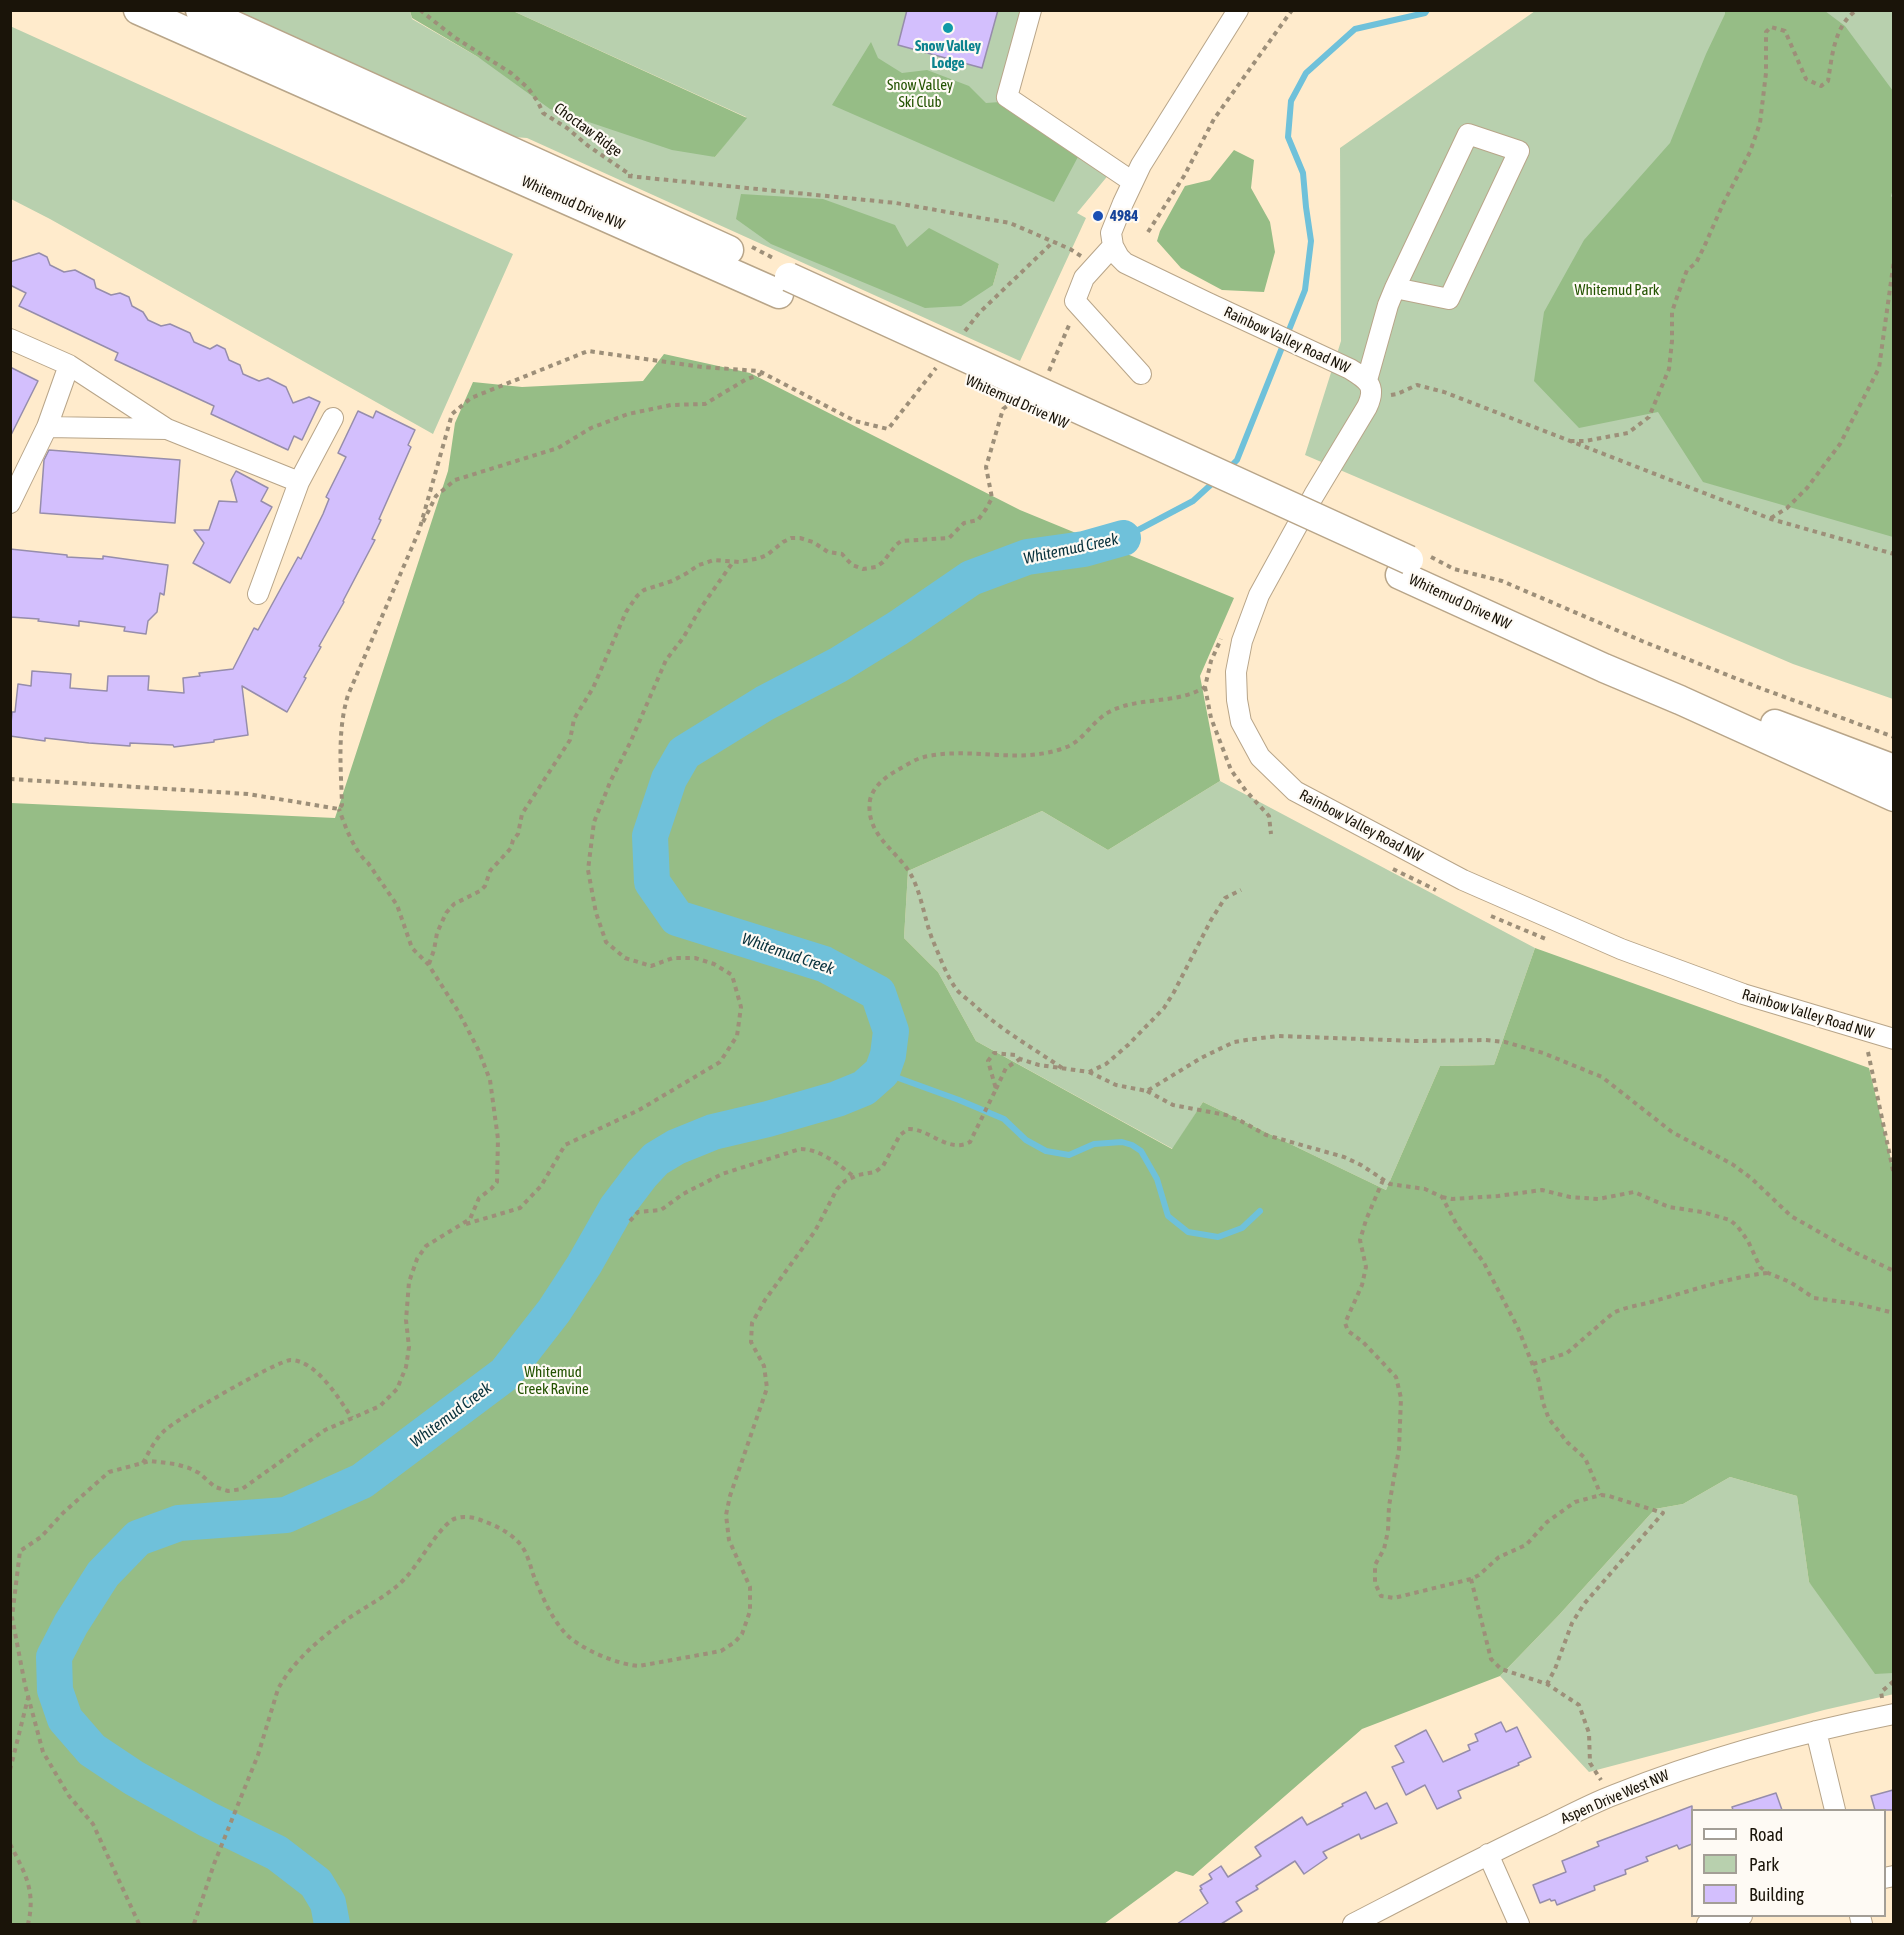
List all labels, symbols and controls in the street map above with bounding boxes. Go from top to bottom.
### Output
marker: Snow Valley Lodge [941,21,955,35]
place label: Snow Valley Lodge [915,37,981,72]
park label: Snow Valley Ski Club [887,76,953,111]
street label: Choctaw Ridge [550,99,626,161]
street label: Whitemud Drive NW [519,172,627,234]
place label: 4984 [1110,207,1138,225]
marker: 4984 [1091,209,1105,223]
park label: Whitemud Park [1575,281,1659,299]
street label: Rainbow Valley Road NW [1221,303,1353,377]
street label: Whitemud Drive NW [963,371,1071,433]
water label: Whitemud Creek [1022,530,1120,568]
street label: Whitemud Drive NW [1406,570,1514,634]
street label: Rainbow Valley Road NW [1296,786,1426,866]
water label: Whitemud Creek [739,929,837,979]
street label: Rainbow Valley Road NW [1740,985,1876,1043]
park label: Whitemud Creek Ravine [517,1363,589,1398]
water label: Whitemud Creek [407,1378,495,1452]
street label: Aspen Drive West NW [1558,1766,1672,1828]
legend [1691,1809,1886,1917]
text: Road [1749,1824,1783,1845]
text: Park [1749,1854,1779,1875]
text: Building [1749,1884,1804,1905]

